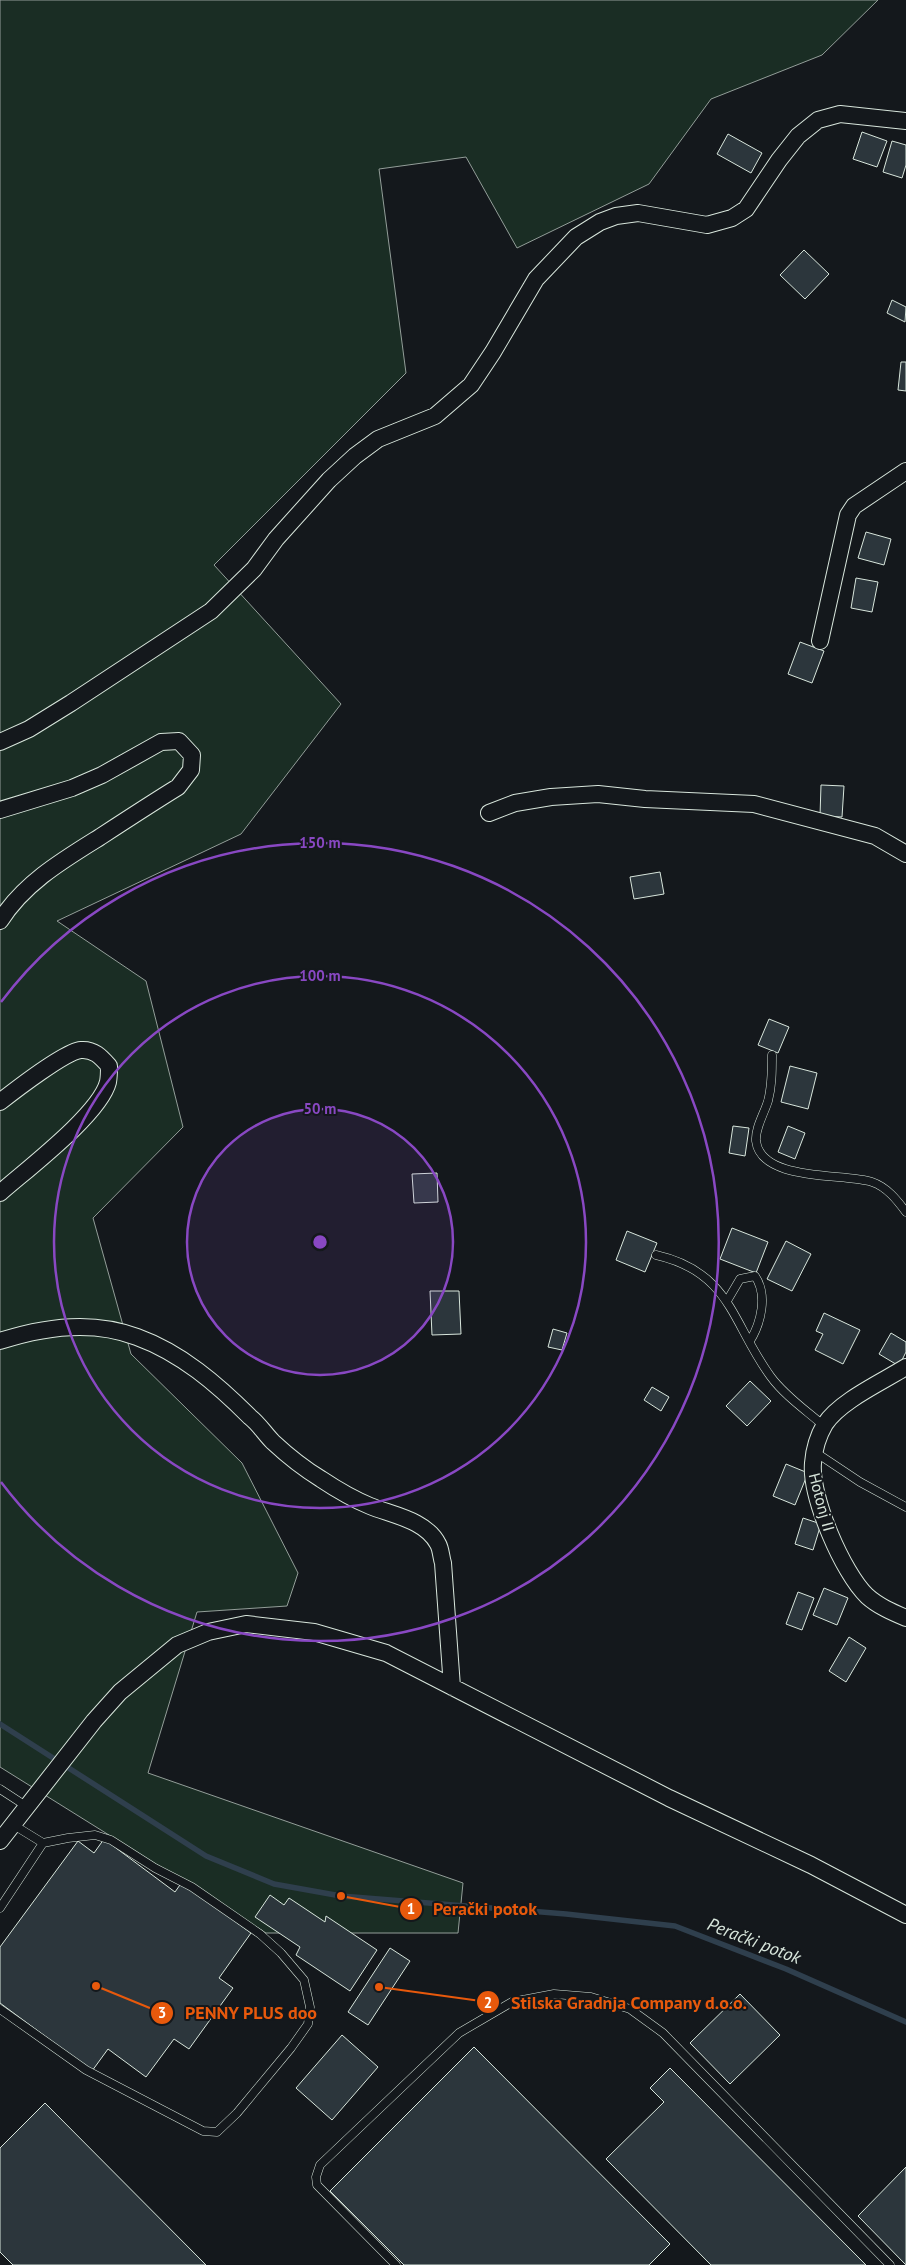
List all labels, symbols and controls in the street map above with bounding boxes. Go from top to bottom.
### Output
text: 150 m [299,833,341,852]
text: 100 m [299,966,341,985]
text: 50 m [304,1099,336,1118]
centre of rings [311,1233,329,1251]
street label: Hotonj II [805,1471,839,1533]
callout: Perački potok [398,1892,547,1925]
text: Perački potok [433,1897,537,1920]
text: 1 [407,1899,415,1918]
water label: Perački potok [704,1912,805,1969]
callout: Stilska Gradnja Company d.o.o. [475,1986,757,2019]
text: Stilska Gradnja Company d.o.o. [511,1991,747,2014]
text: 2 [484,1993,492,2012]
callout: PENNY PLUS doo [150,1997,327,2030]
text: PENNY PLUS doo [185,2001,317,2024]
text: 3 [158,2003,166,2022]

